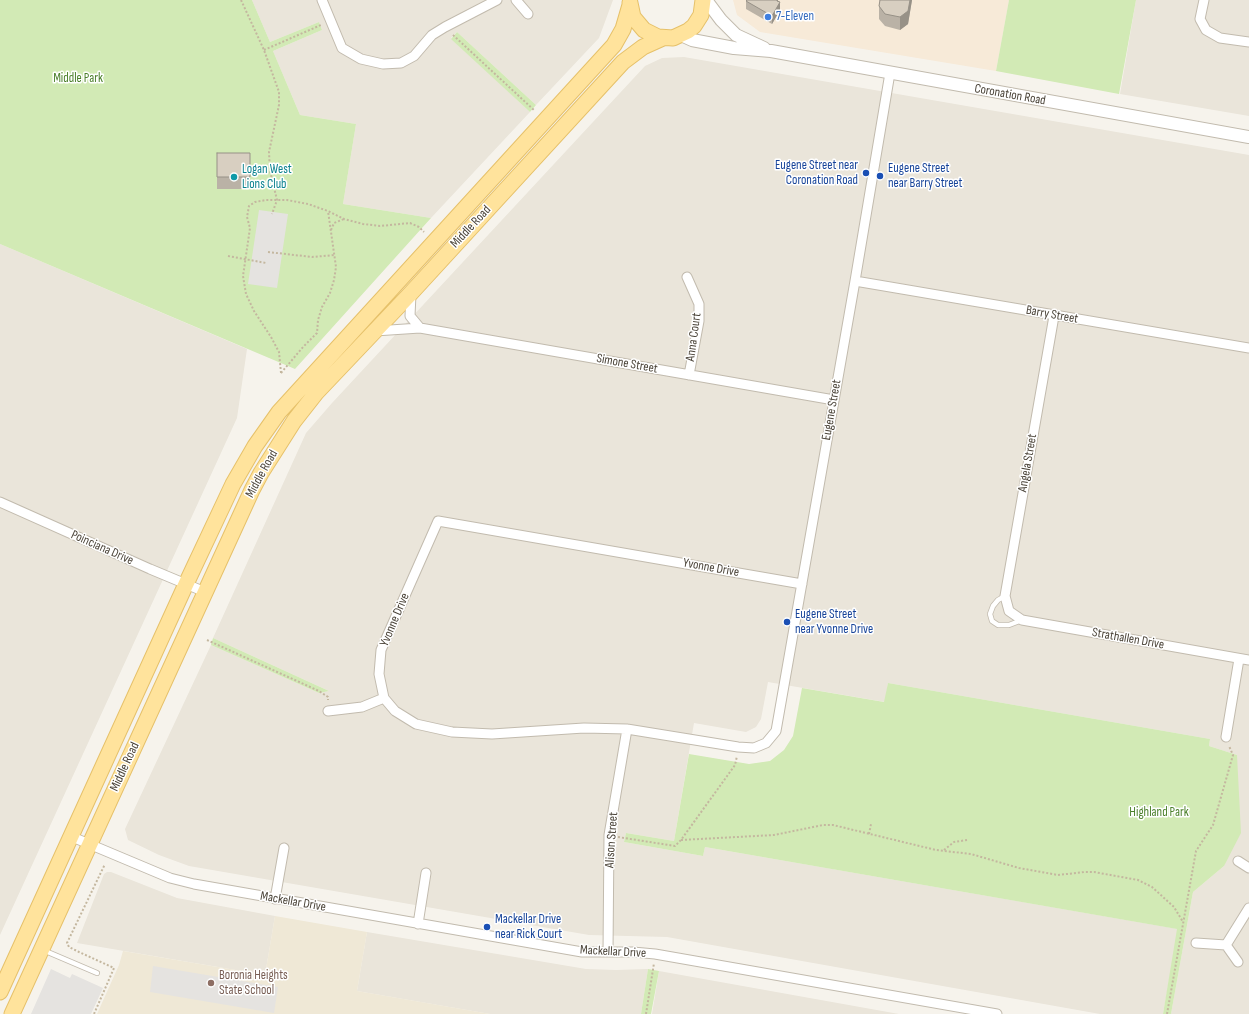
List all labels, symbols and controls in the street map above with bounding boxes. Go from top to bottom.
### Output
place label: 7-Eleven [776,9,814,25]
marker: 7-Eleven [763,12,773,22]
park label: Middle Park [53,71,103,87]
street label: Coronation Road [973,81,1047,109]
place label: Eugene Street near Coronation Road [775,158,858,189]
place label: Eugene Street near Barry Street [888,161,963,192]
place label: Logan West Lions Club [242,162,292,193]
marker: Eugene Street near Coronation Road [861,168,871,178]
marker: Eugene Street near Barry Street [875,171,885,181]
marker: Logan West Lions Club [229,172,239,182]
street label: Middle Road [447,203,495,251]
street label: Barry Street [1025,303,1079,327]
street label: Anna Court [683,312,705,362]
street label: Simone Street [595,351,659,377]
street label: Eugene Street [819,378,845,442]
street label: Angela Street [1015,433,1041,493]
street label: Middle Road [242,447,282,501]
street label: Poinciana Drive [68,527,136,569]
street label: Yvonne Drive [682,555,740,581]
street label: Yvonne Drive [377,591,413,649]
place label: Eugene Street near Yvonne Drive [795,607,873,638]
marker: Eugene Street near Yvonne Drive [782,617,792,627]
street label: Strathallen Drive [1091,625,1165,653]
street label: Middle Road [107,740,143,794]
park label: Highland Park [1129,805,1189,821]
street label: Alison Street [602,812,622,868]
street label: Mackellar Drive [259,889,327,915]
place label: Mackellar Drive near Rick Court [495,912,562,943]
marker: Mackellar Drive near Rick Court [482,922,492,932]
street label: Mackellar Drive [580,942,646,962]
place label: Boronia Heights State School [219,968,288,999]
marker: Boronia Heights State School [206,978,216,988]

